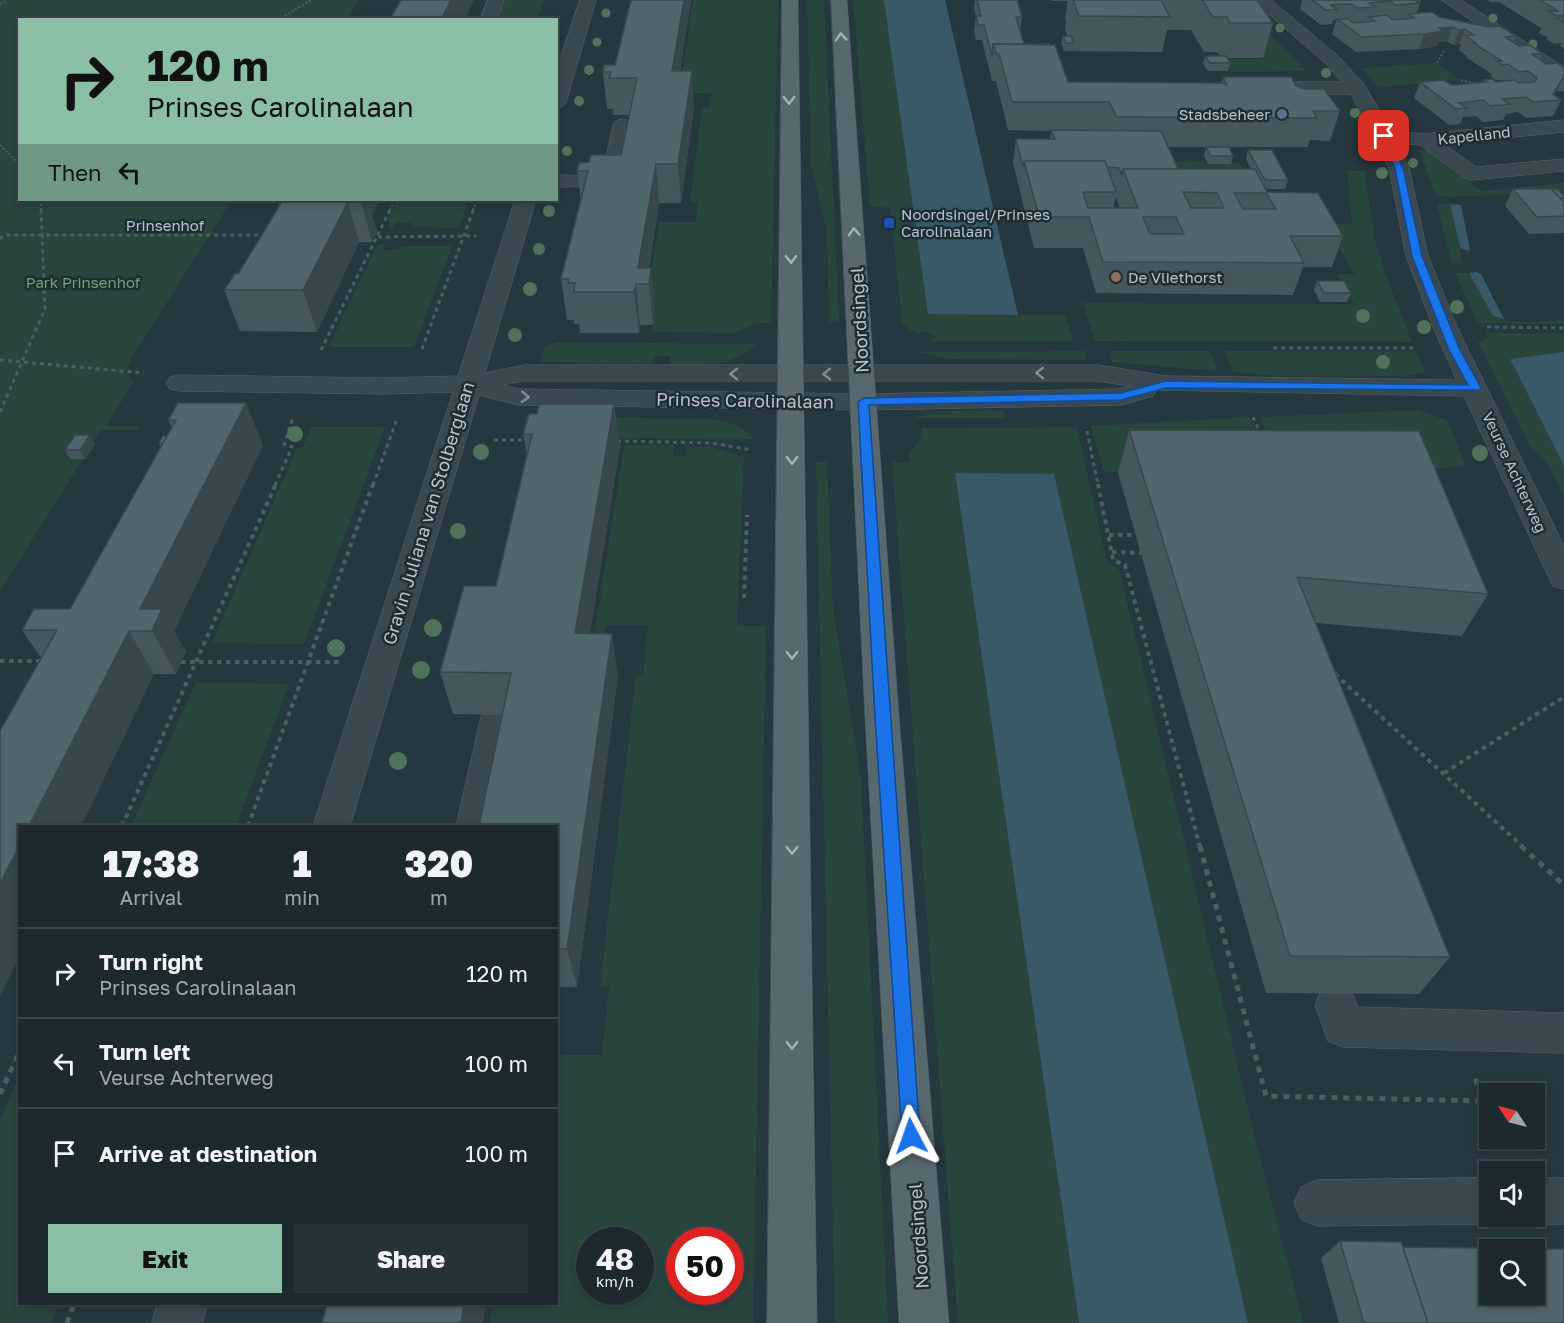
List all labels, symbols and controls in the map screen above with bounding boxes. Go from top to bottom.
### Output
one-way arrow [835,33,848,42]
text: 120 m [147,40,269,90]
icon: right [48,42,126,120]
text: Prinses Carolinalaan [147,91,414,123]
one-way arrow [783,96,795,105]
place label: Stadsbeheer [1179,105,1270,123]
marker: Stadsbeheer [1275,107,1289,121]
pin [1358,110,1409,161]
icon: arrive [1367,119,1400,152]
street label: Kapelland [1437,122,1511,148]
icon: left [113,156,146,189]
text: Then [48,159,101,186]
place label: Noordsingel/Prinses Carolinalaan [901,205,1050,240]
street label: Prinsenhof [126,216,205,234]
marker: Noordsingel/Prinses Carolinalaan [882,216,896,230]
one-way arrow [848,227,861,236]
one-way arrow [785,254,797,263]
street label: Noordsingel [845,266,873,373]
place label: De Vliethorst [1128,268,1223,286]
marker: De Vliethorst [1109,270,1123,284]
park label: Park Prinsenhof [26,273,141,291]
one-way arrow [1035,367,1044,379]
one-way arrow [729,368,738,380]
one-way arrow [823,368,832,380]
street label: Gravin Juliana van Stolberglaan [377,379,479,647]
street label: Prinses Carolinalaan [656,387,834,413]
one-way arrow [520,390,529,403]
street label: Veurse Achterweg [1479,409,1551,535]
one-way arrow [786,455,798,464]
one-way arrow [786,650,798,659]
text: 17:38 [103,842,200,885]
text: 1 [293,842,312,885]
text: 320 [404,842,473,885]
one-way arrow [786,845,798,854]
text: Arrival [120,885,183,909]
text: min [284,885,320,909]
text: m [430,885,448,909]
text: Turn right [99,948,203,975]
icon: right [48,957,81,990]
text: 120 m [466,960,528,987]
text: Prinses Carolinalaan [99,975,297,999]
text: Turn left [99,1038,190,1065]
one-way arrow [786,1040,798,1049]
icon: left [48,1047,81,1080]
text: 100 m [465,1050,528,1077]
text: Veurse Achterweg [99,1065,274,1089]
north arrow [1479,1083,1545,1149]
map controls [1479,1083,1545,1305]
position arrow [879,1104,943,1168]
icon: arrive [48,1137,81,1170]
text: Arrive at destination [99,1140,317,1167]
text: 100 m [465,1140,528,1167]
button: sound [1479,1161,1545,1227]
street label: Noordsingel [903,1182,933,1290]
button: Exit [48,1224,282,1293]
button: Share [294,1224,528,1293]
speed limit sign: 50 [666,1227,744,1305]
button: search [1479,1239,1545,1305]
text: 48 [596,1241,634,1277]
text: km/h [596,1272,634,1290]

